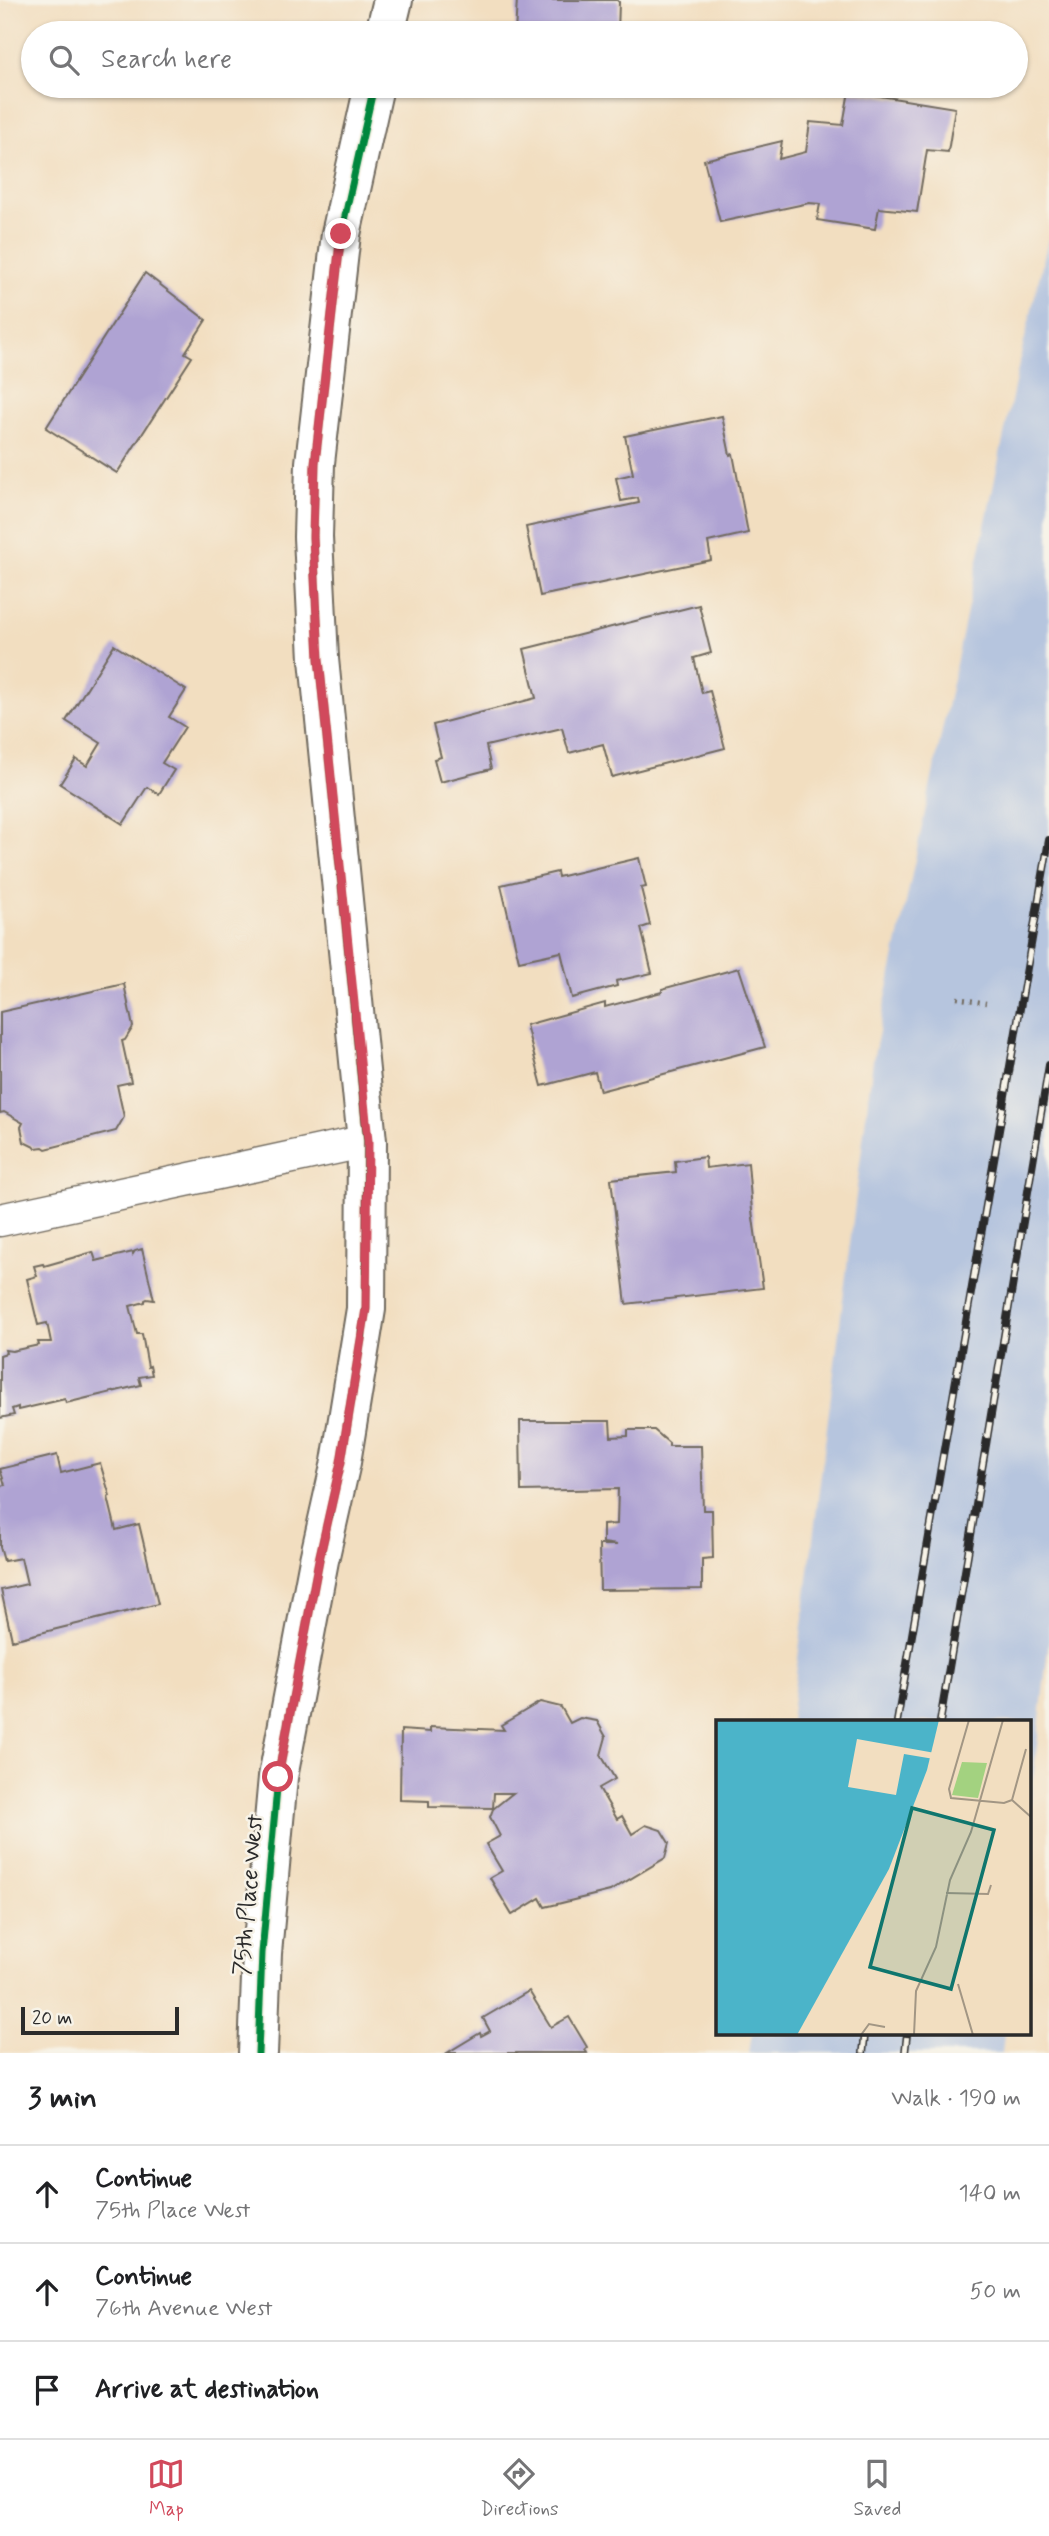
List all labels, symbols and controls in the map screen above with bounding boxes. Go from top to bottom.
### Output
search box [21,21,1028,98]
icon: search [45,41,83,79]
text: Search here [101,43,232,77]
route end [325,218,356,249]
inset map [716,1720,1032,2036]
route start [262,1761,293,1792]
street label: 75th Place West [226,1813,272,1977]
scale bar [21,2004,178,2036]
text: 20 m [32,2006,72,2031]
text: 3 min [28,2079,97,2118]
text: Walk · 190 m [891,2084,1021,2114]
text: Continue [95,2162,192,2196]
icon: ahead [28,2175,66,2213]
text: 140 m [958,2179,1021,2209]
text: 75th Place West [95,2196,250,2226]
text: Continue [95,2260,192,2294]
icon: ahead [28,2273,66,2311]
text: 50 m [970,2277,1021,2307]
text: 76th Avenue West [95,2294,273,2324]
icon: arrive [28,2371,66,2409]
text: Arrive at destination [95,2373,319,2407]
tab: Map [147,2455,185,2522]
tab: Directions [480,2455,559,2522]
tab: Saved [853,2455,901,2522]

